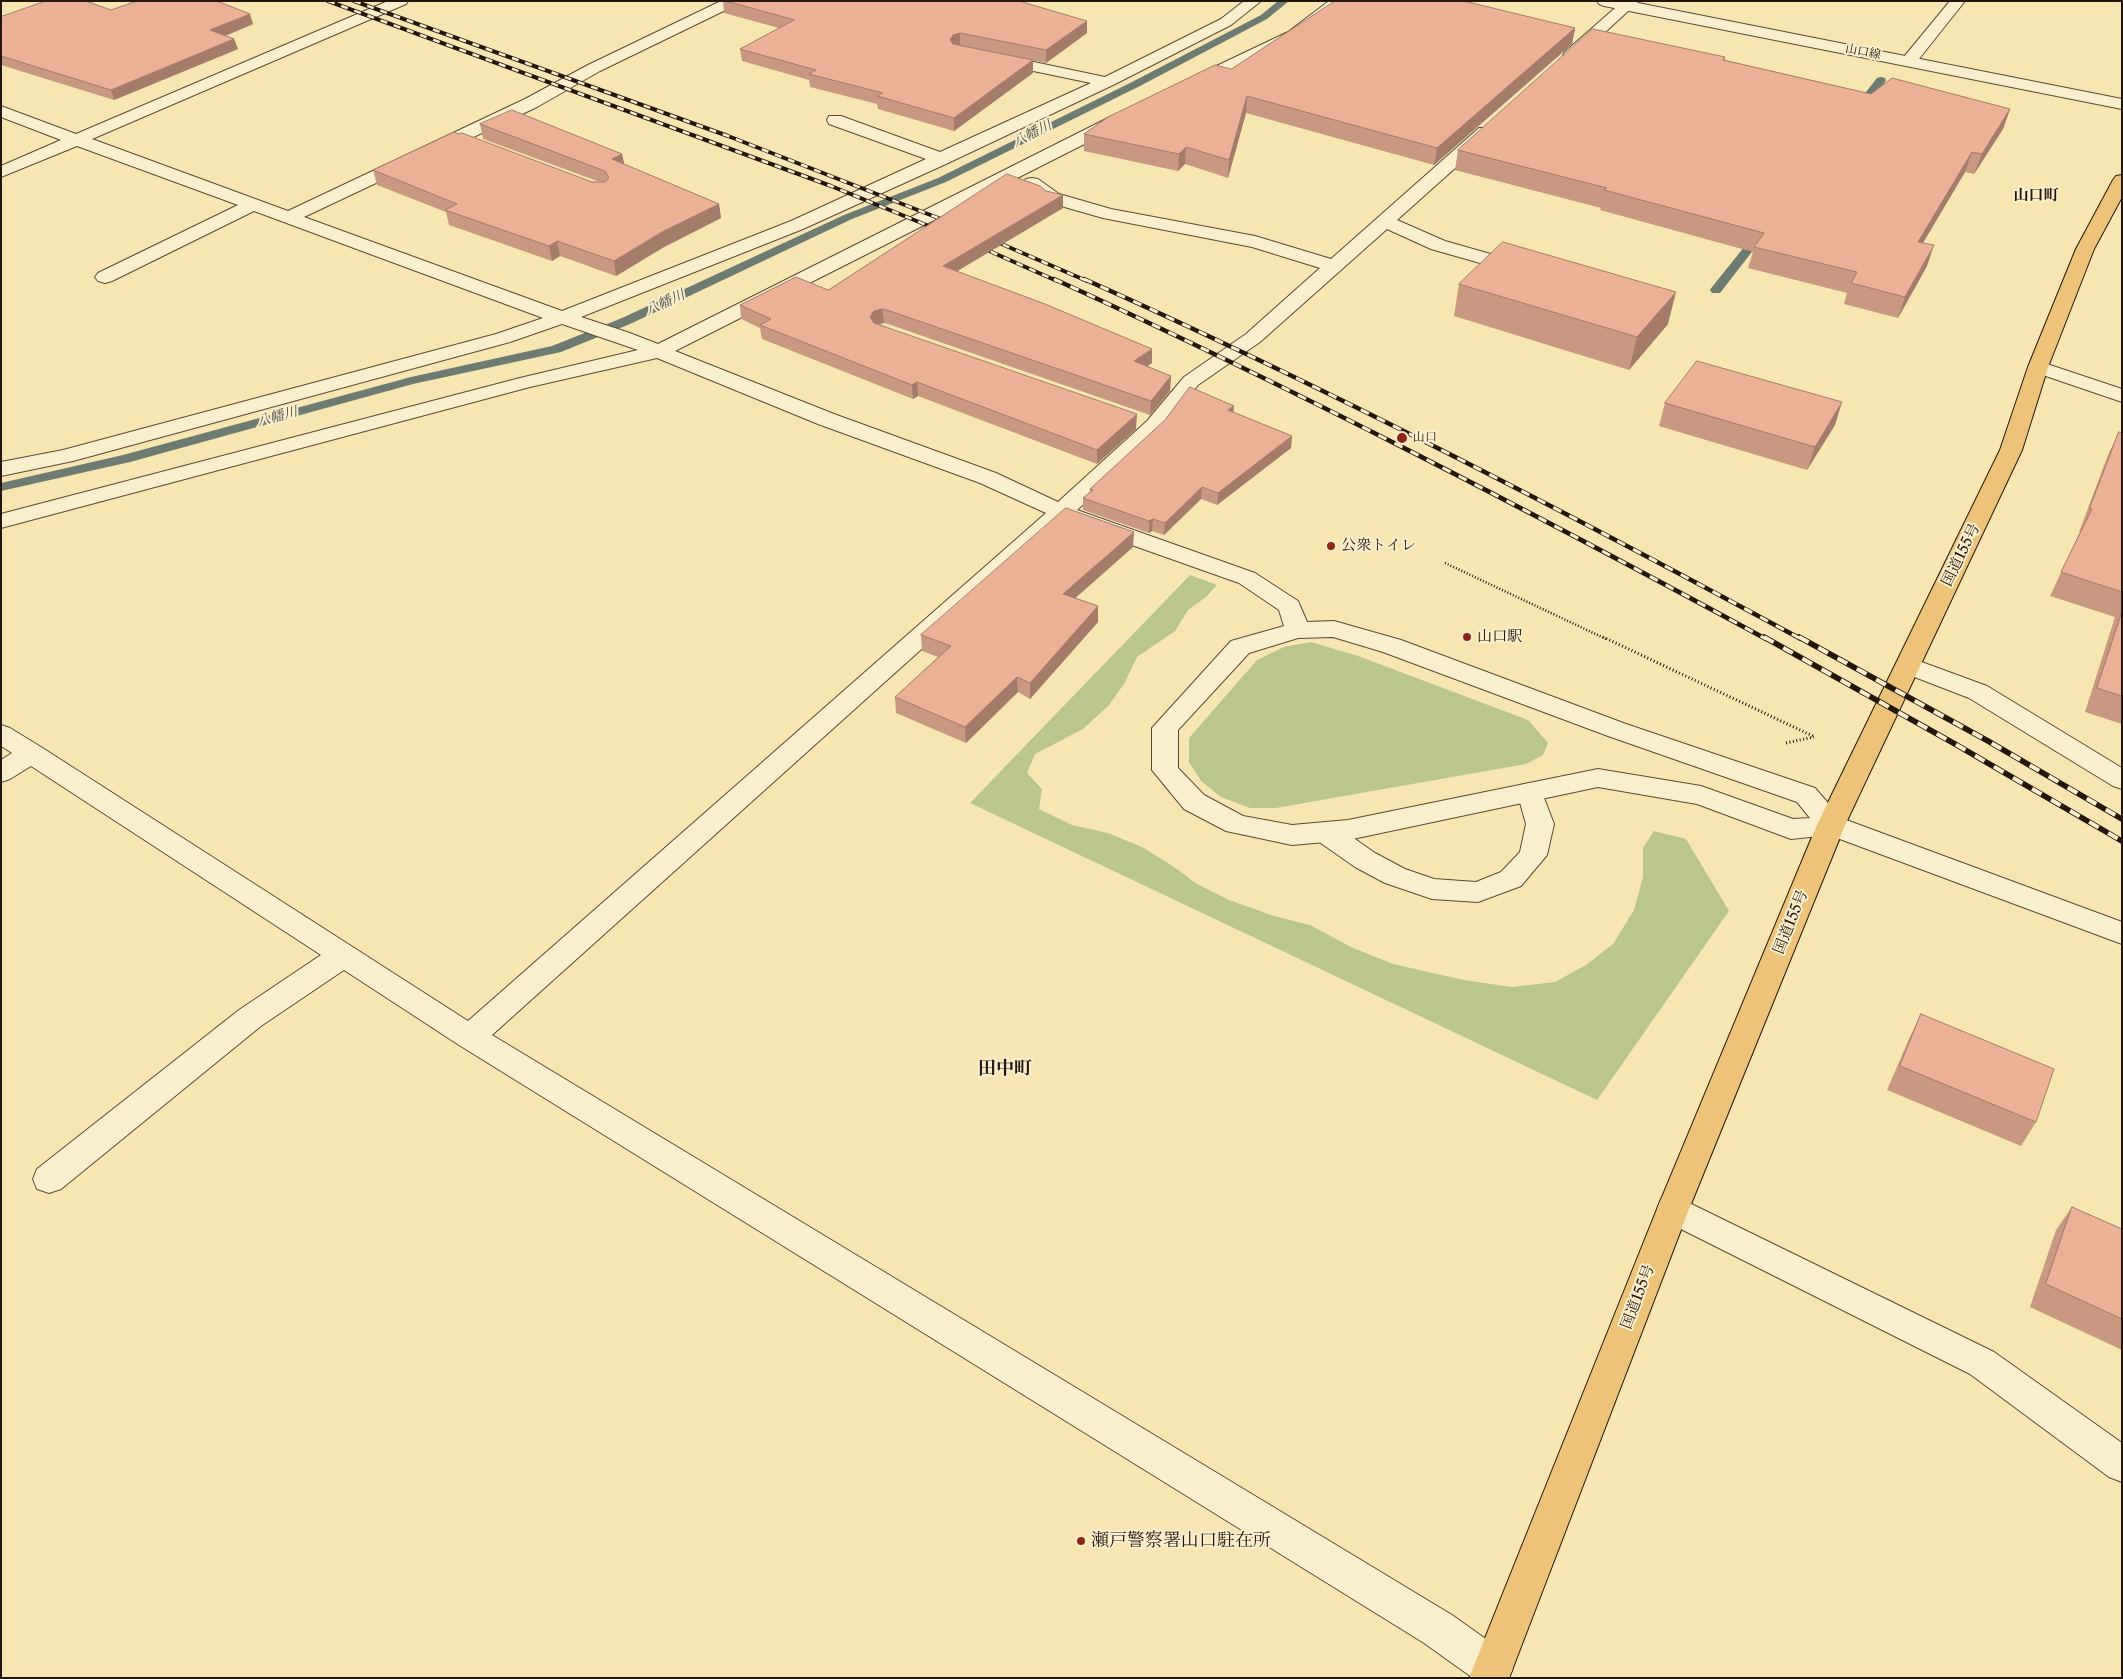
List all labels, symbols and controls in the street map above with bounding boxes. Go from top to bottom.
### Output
street label: 山口線 [1844,41,1882,63]
water label: 八幡川 [1009,117,1055,151]
district label: 山口町 [2014,187,2058,205]
water label: 八幡川 [642,287,688,319]
water label: 八幡川 [255,403,299,431]
marker: 山口 [1395,431,1409,445]
place label: 山口 [1413,431,1437,445]
street label: 国道155号 [1938,521,1984,589]
place label: 公衆トイレ [1341,537,1416,555]
marker: 公衆トイレ [1325,540,1337,552]
place label: 山口駅 [1477,628,1522,646]
marker: 山口駅 [1461,631,1473,643]
street label: 国道155号 [1770,887,1812,957]
district label: 田中町 [978,1058,1032,1080]
street label: 国道155号 [1617,1262,1659,1332]
place label: 瀬戸警察署山口駐在所 [1091,1530,1271,1552]
marker: 瀬戸警察署山口駐在所 [1075,1535,1087,1547]

